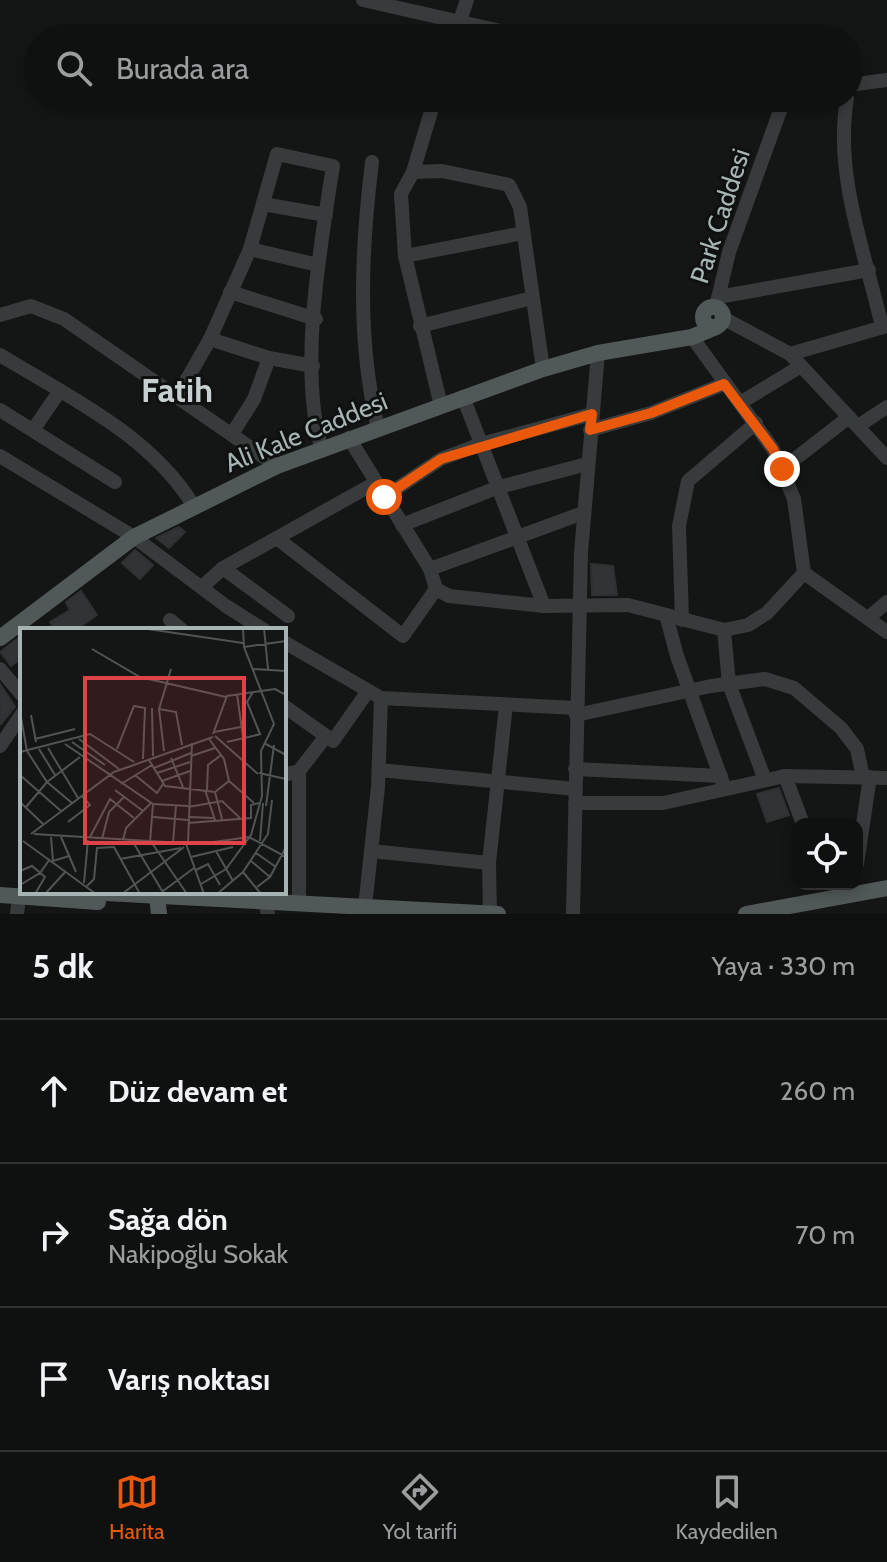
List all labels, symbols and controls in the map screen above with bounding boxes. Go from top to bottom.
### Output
search box [24,24,863,112]
icon: search [52,46,96,90]
text: Burada ara [116,50,249,87]
street label: Park Caddesi [683,145,757,287]
district label: Fatih [141,369,213,411]
street label: Ali Kale Caddesi [220,385,392,479]
route end [764,451,800,487]
route start [366,479,402,515]
inset map [20,628,286,894]
map controls [791,818,863,890]
button: locate [791,818,863,890]
text: 5 dk [32,945,94,987]
text: Yaya · 330 m [712,950,855,982]
icon: ahead [32,1069,76,1113]
text: Düz devam et [108,1073,288,1110]
text: 260 m [780,1075,855,1107]
text: Sağa dön [108,1201,228,1238]
icon: right [32,1213,76,1257]
text: 70 m [795,1219,855,1251]
text: Nakipoğlu Sokak [108,1238,288,1270]
icon: arrive [32,1357,76,1401]
text: Varış noktası [108,1361,270,1398]
tab: Harita [109,1470,165,1545]
tab: Yol tarifi [383,1470,457,1545]
tab: Kaydedilen [675,1470,778,1545]

